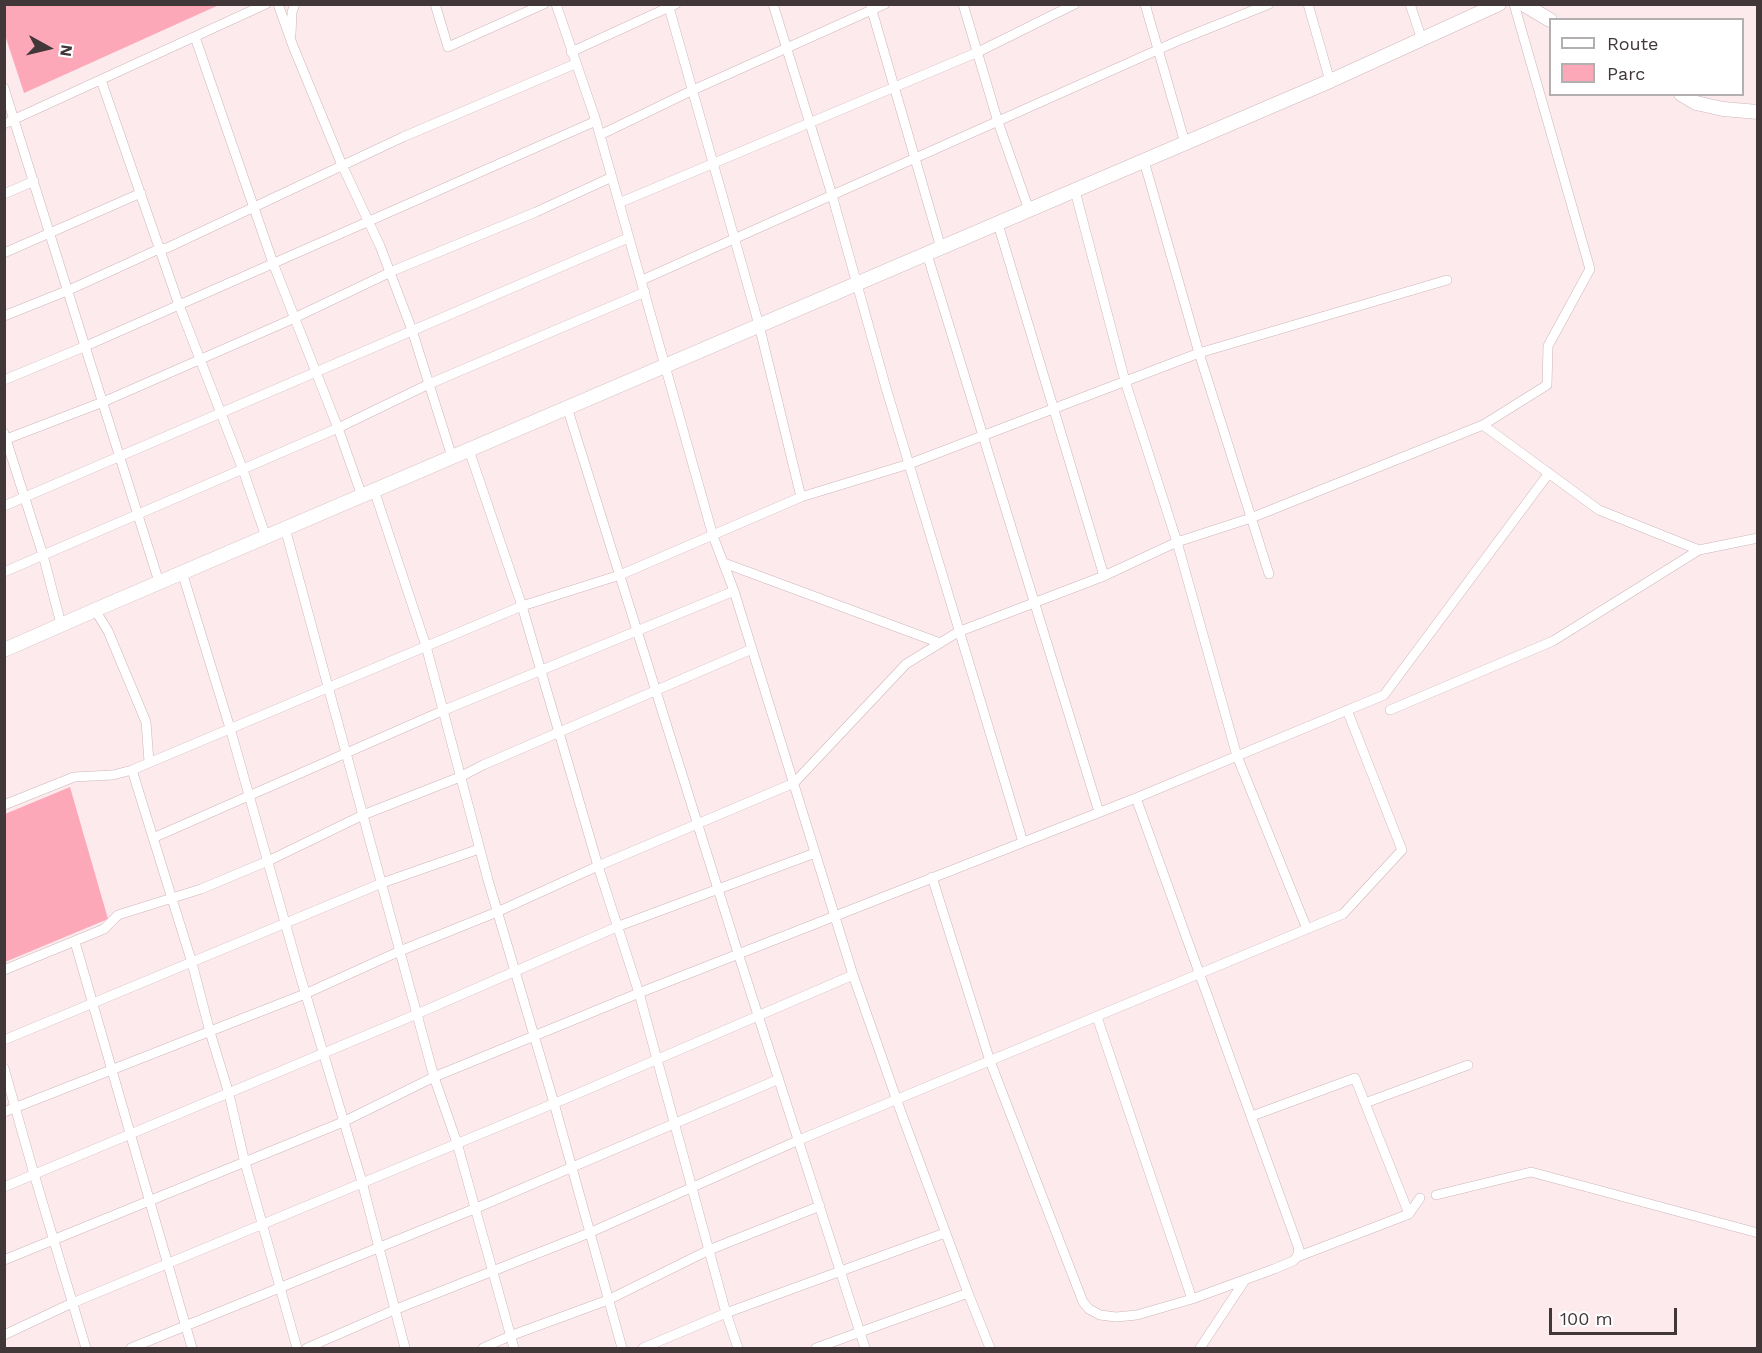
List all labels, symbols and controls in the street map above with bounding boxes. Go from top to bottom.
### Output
north arrow [18,18,78,78]
legend [1549,18,1744,96]
text: Route [1607,33,1659,54]
text: N [56,43,77,58]
text: Parc [1607,63,1645,84]
scale bar [1552,1296,1680,1334]
text: 100 m [1560,1308,1613,1329]

